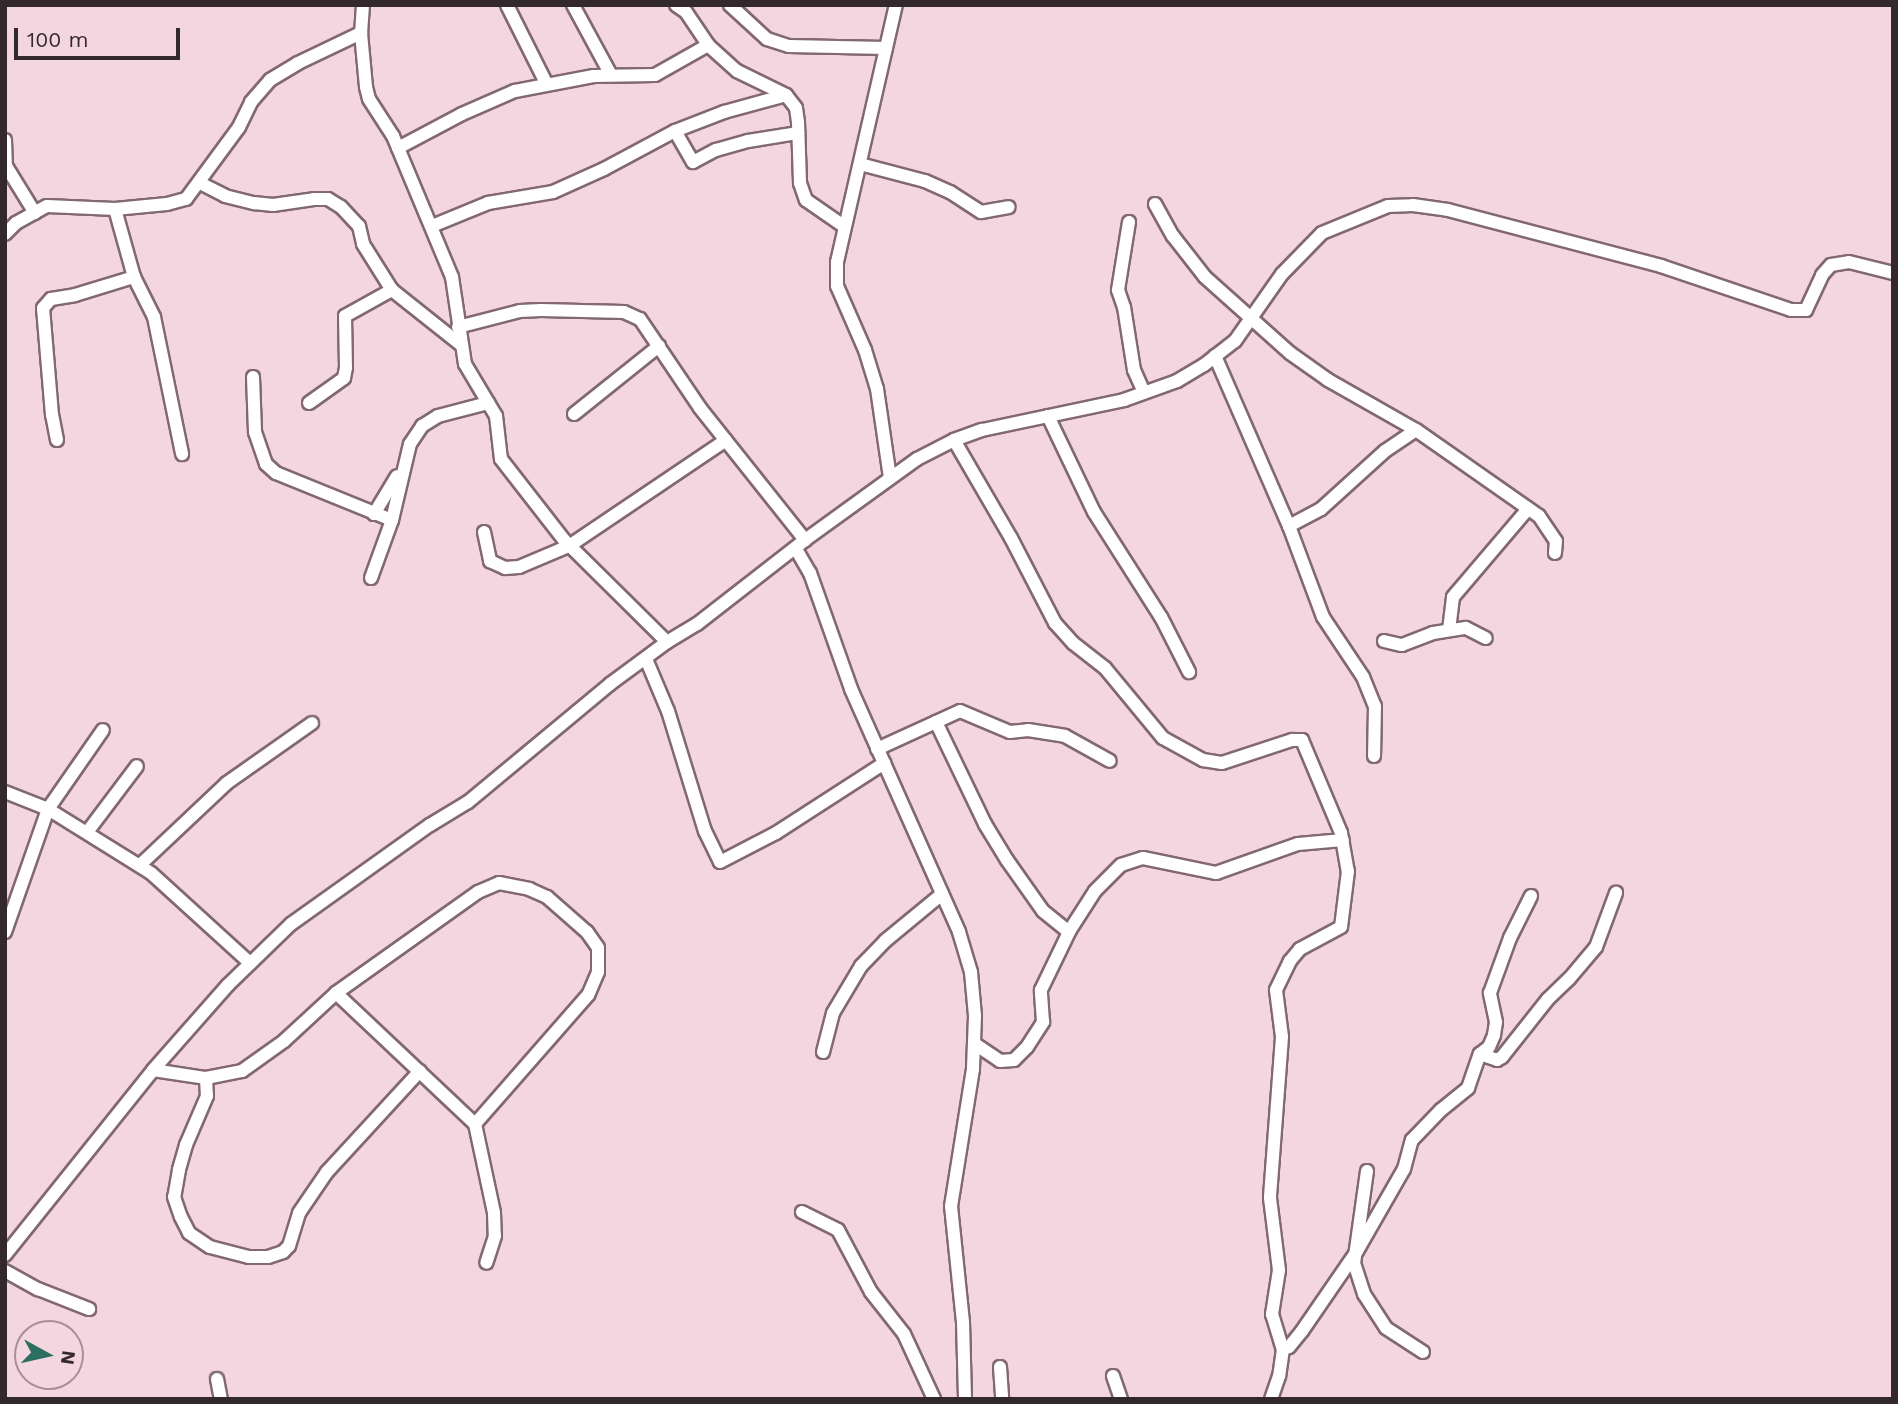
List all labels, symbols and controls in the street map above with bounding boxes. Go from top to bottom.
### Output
scale bar [18,14,184,58]
text: 100 m [27,27,89,52]
north arrow [14,1320,84,1390]
text: N [56,1349,81,1366]

